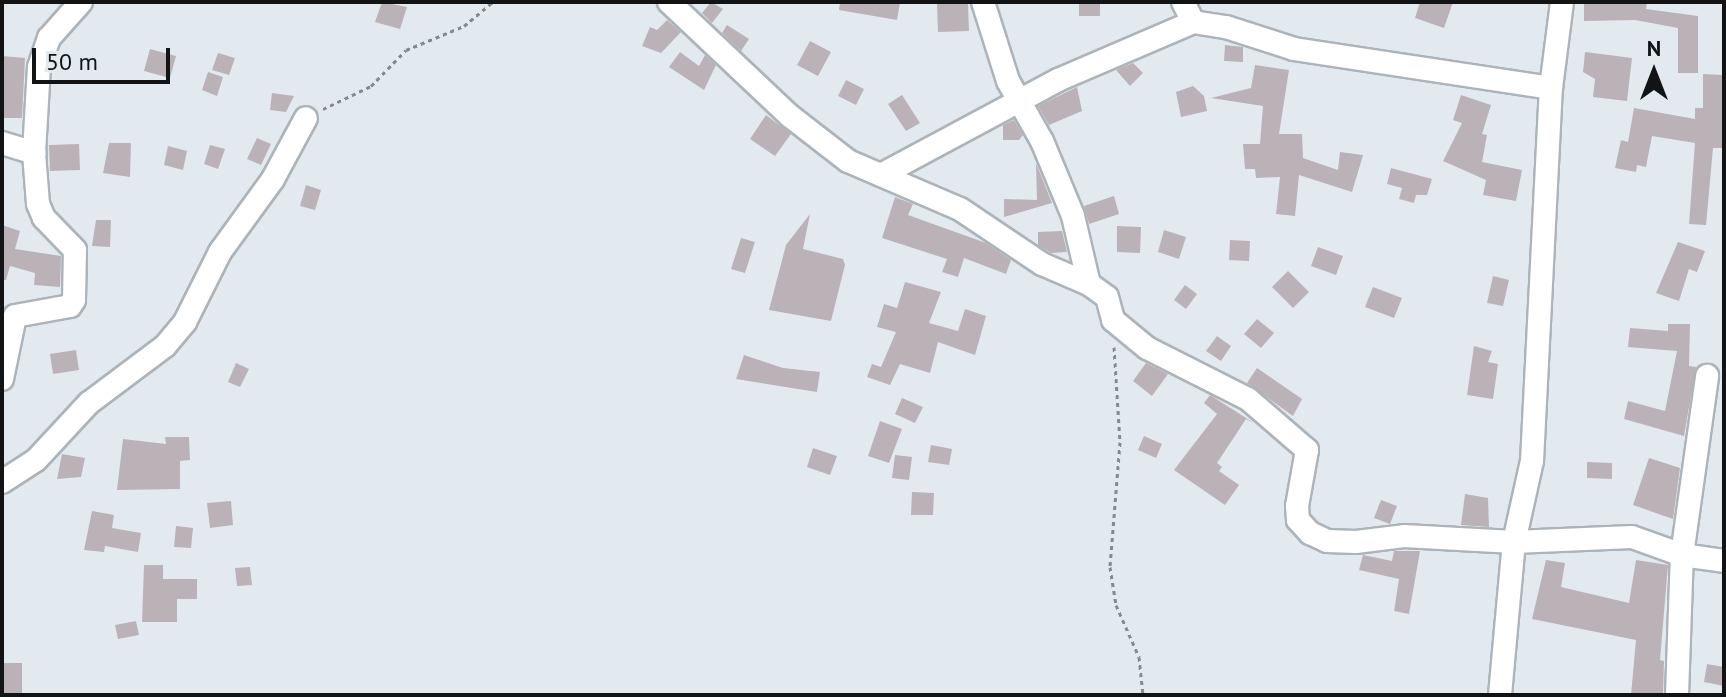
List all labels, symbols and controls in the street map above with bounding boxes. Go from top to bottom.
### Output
scale bar [36,32,174,82]
north arrow [1614,32,1694,112]
text: N [1647,34,1661,62]
text: 50 m [46,46,98,77]

